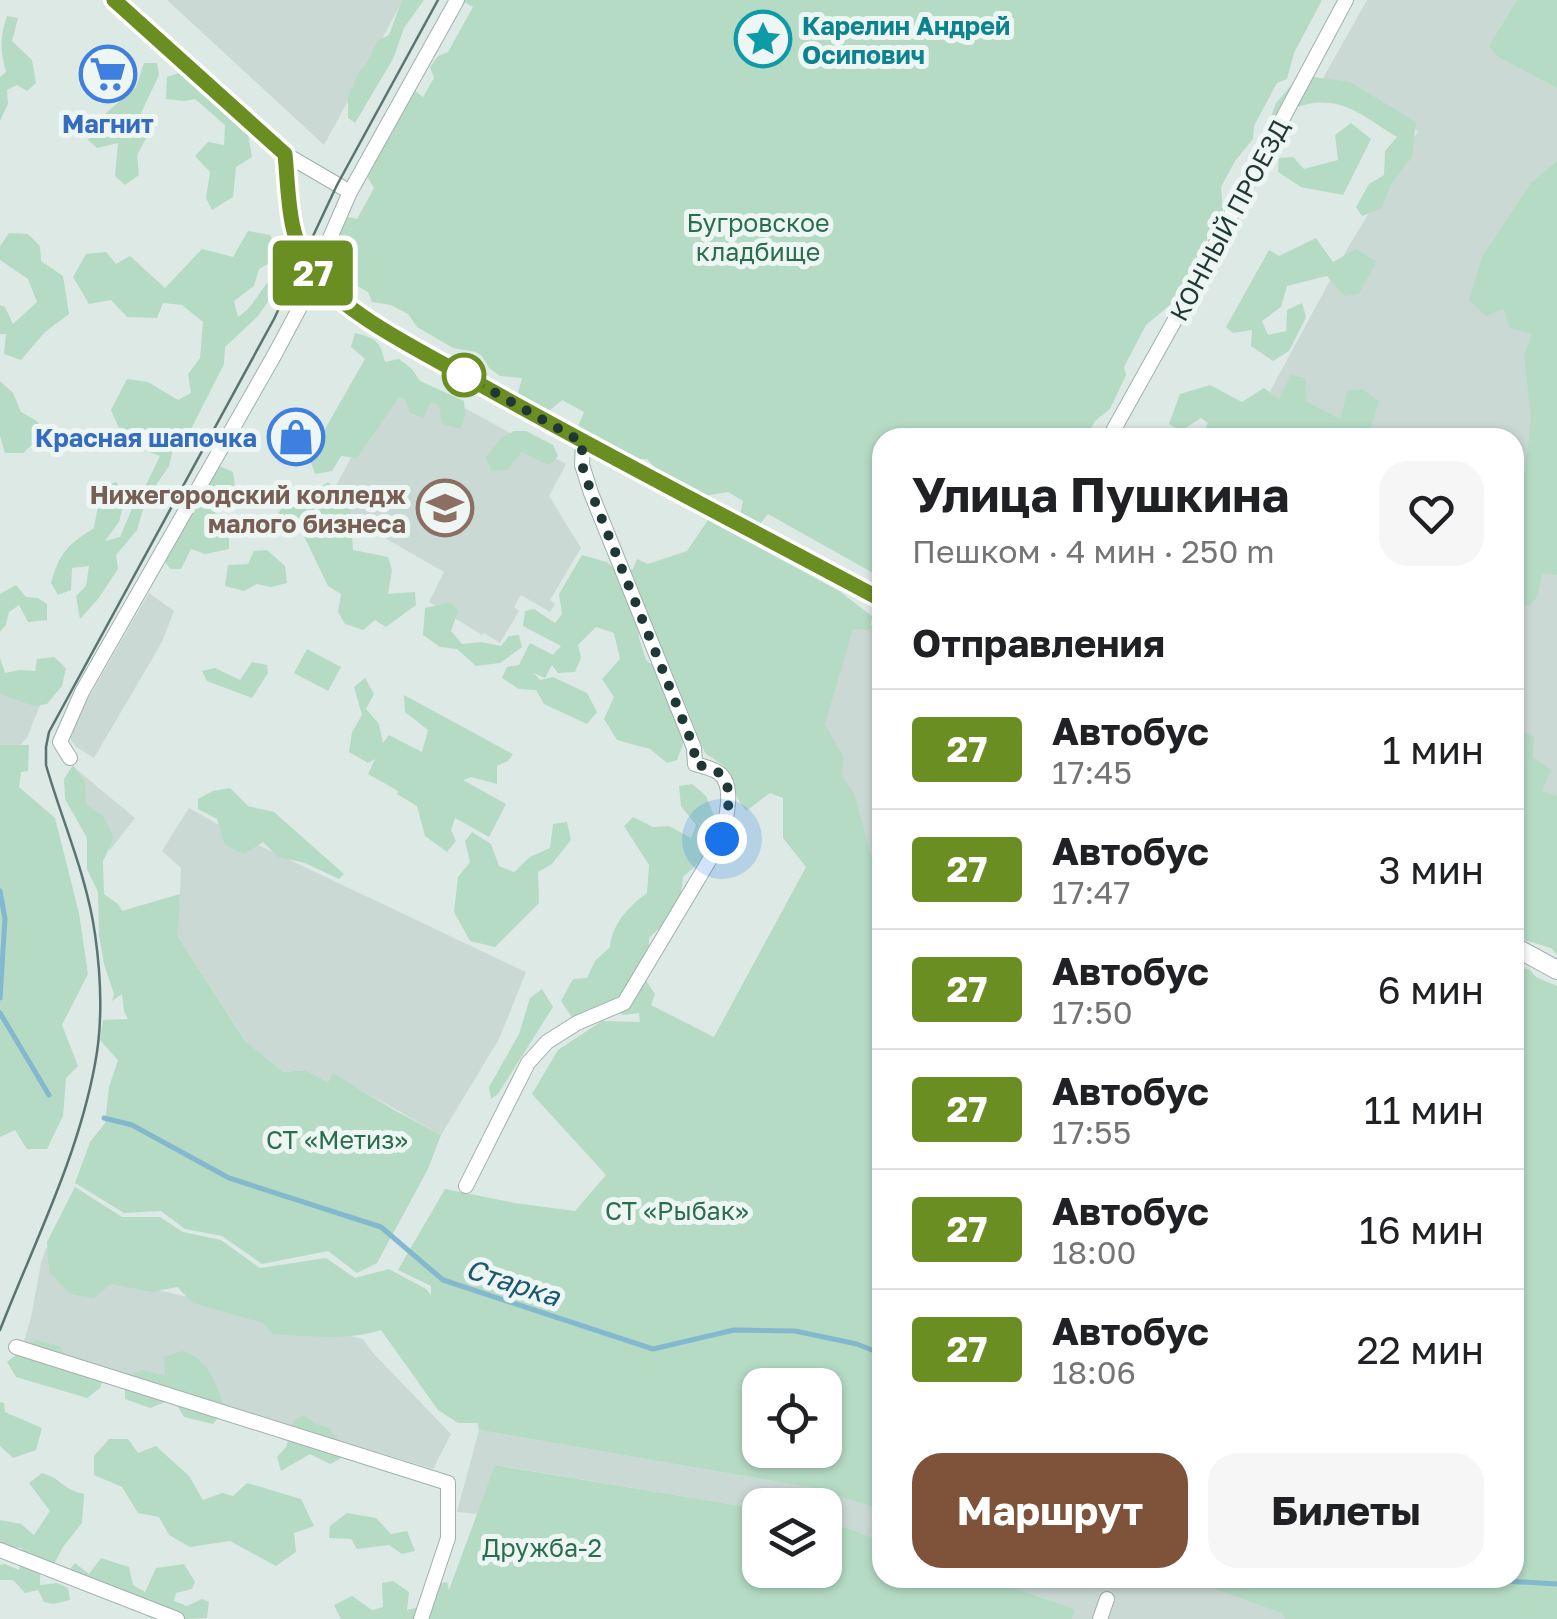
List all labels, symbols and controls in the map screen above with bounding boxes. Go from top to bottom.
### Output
place icon: Карелин Андрей Осипович [733,9,793,69]
place label: Карелин Андрей Осипович [802,10,1010,70]
supermarket icon: Магнит [78,44,138,104]
place label: Магнит [62,108,154,139]
street label: КОННЫЙ ПРОЕЗД [1163,114,1295,326]
park label: Бугровское кладбище [687,207,829,267]
line badge: 27 [268,240,358,306]
text: 27 [293,252,333,294]
unlabelled marker [443,354,485,396]
shop icon: Красная шапочка [266,407,326,467]
place label: Красная шапочка [35,422,257,453]
button: heart [1379,461,1484,566]
text: Улица Пушкина [912,465,1289,523]
school or university icon: Нижегородский колледж малого бизнеса [415,478,475,538]
place label: Нижегородский колледж малого бизнеса [90,479,406,539]
text: Пешком · 4 мин · 250 m [912,532,1275,570]
text: Отправления [912,620,1165,665]
text: Автобус [1052,708,1209,753]
text: 1 мин [1382,727,1484,772]
text: 27 [947,728,987,770]
text: 17:45 [1052,753,1132,791]
your location [697,814,747,864]
text: Автобус [1052,828,1209,873]
text: 3 мин [1379,847,1484,892]
text: 27 [947,848,987,890]
text: 17:47 [1052,873,1131,911]
text: Автобус [1052,948,1209,993]
text: 6 мин [1378,967,1484,1012]
text: 27 [947,968,987,1010]
text: 17:50 [1052,993,1132,1031]
text: Автобус [1052,1068,1209,1113]
text: 11 мин [1364,1087,1484,1132]
text: 27 [947,1088,987,1130]
text: 17:55 [1052,1113,1131,1151]
park label: СТ «Метиз» [266,1124,408,1155]
text: Автобус [1052,1188,1209,1233]
park label: СТ «Рыбак» [605,1195,749,1226]
text: 16 мин [1359,1207,1484,1252]
text: 27 [947,1208,987,1250]
text: 18:00 [1052,1233,1136,1271]
water label: Старка [462,1251,565,1313]
text: Автобус [1052,1308,1209,1353]
text: 22 мин [1357,1327,1484,1372]
text: 27 [947,1328,987,1370]
text: 18:06 [1052,1353,1136,1391]
map controls [742,1368,842,1588]
button: locate [742,1368,842,1468]
button: Маршрут [912,1453,1188,1568]
button: Билеты [1208,1453,1484,1568]
button: layers [742,1488,842,1588]
park label: Дружба-2 [482,1532,602,1563]

